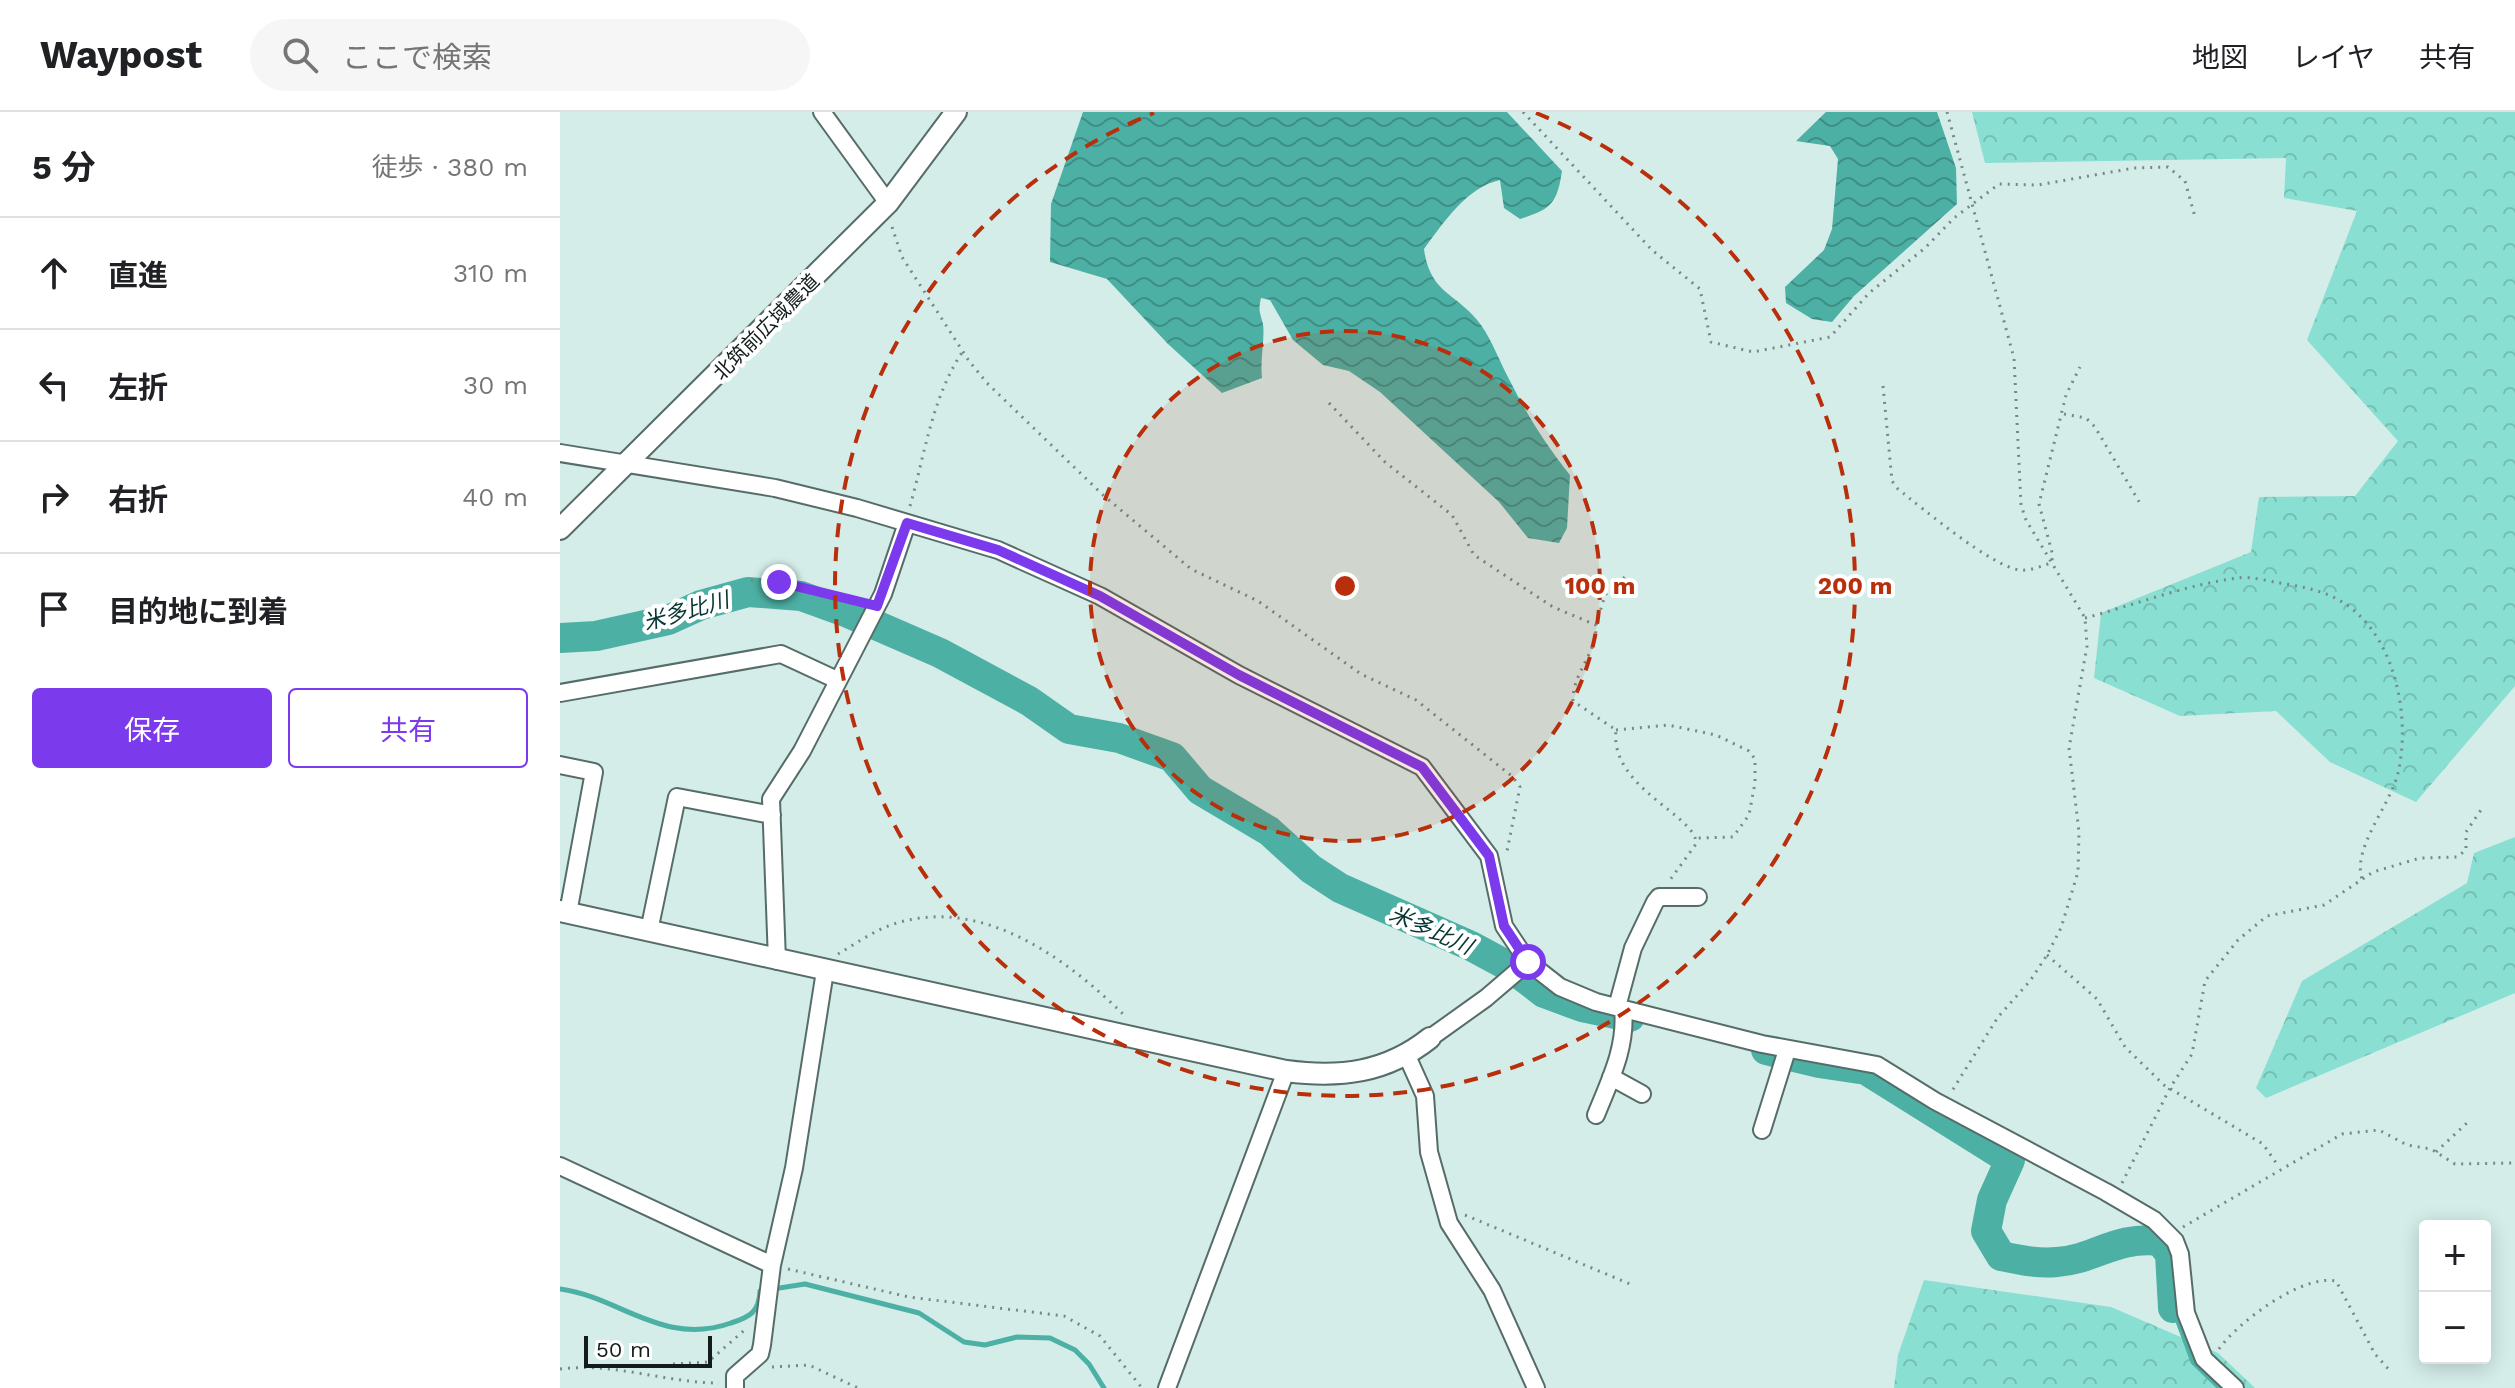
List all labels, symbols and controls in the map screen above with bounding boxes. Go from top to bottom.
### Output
search box [250,19,810,91]
text: Waypost [40,33,202,77]
icon: search [278,33,322,77]
text: ここで検索 [342,40,492,75]
text: 地図 [2192,41,2248,74]
text: レイヤ [2292,41,2375,74]
text: 共有 [2419,41,2475,74]
text: 5 分 [32,147,96,187]
text: 徒歩 · 380 m [371,152,528,182]
icon: ahead [32,251,76,295]
text: 直進 [108,258,168,293]
text: 310 m [453,258,528,288]
street label: 北筑前広域農道 [708,269,824,385]
icon: left [32,363,76,407]
text: 左折 [108,370,168,405]
text: 30 m [463,370,528,400]
icon: right [32,475,76,519]
text: 右折 [108,482,168,517]
text: 40 m [462,482,528,512]
route end [761,564,797,600]
centre of rings [1331,572,1359,600]
text: 100 m [1565,572,1635,600]
text: 200 m [1818,572,1892,600]
water label: 米多比川 [640,586,734,635]
icon: arrive [32,587,76,631]
text: 目的地に到着 [108,594,288,629]
button: 保存 [32,688,272,768]
button: 共有 [288,688,528,768]
water label: 米多比川 [1386,901,1478,960]
route start [1510,944,1546,980]
map controls [2419,1220,2491,1364]
button: + [2419,1220,2491,1292]
button: − [2419,1292,2491,1364]
scale bar [584,1332,712,1368]
text: 50 m [596,1337,651,1362]

